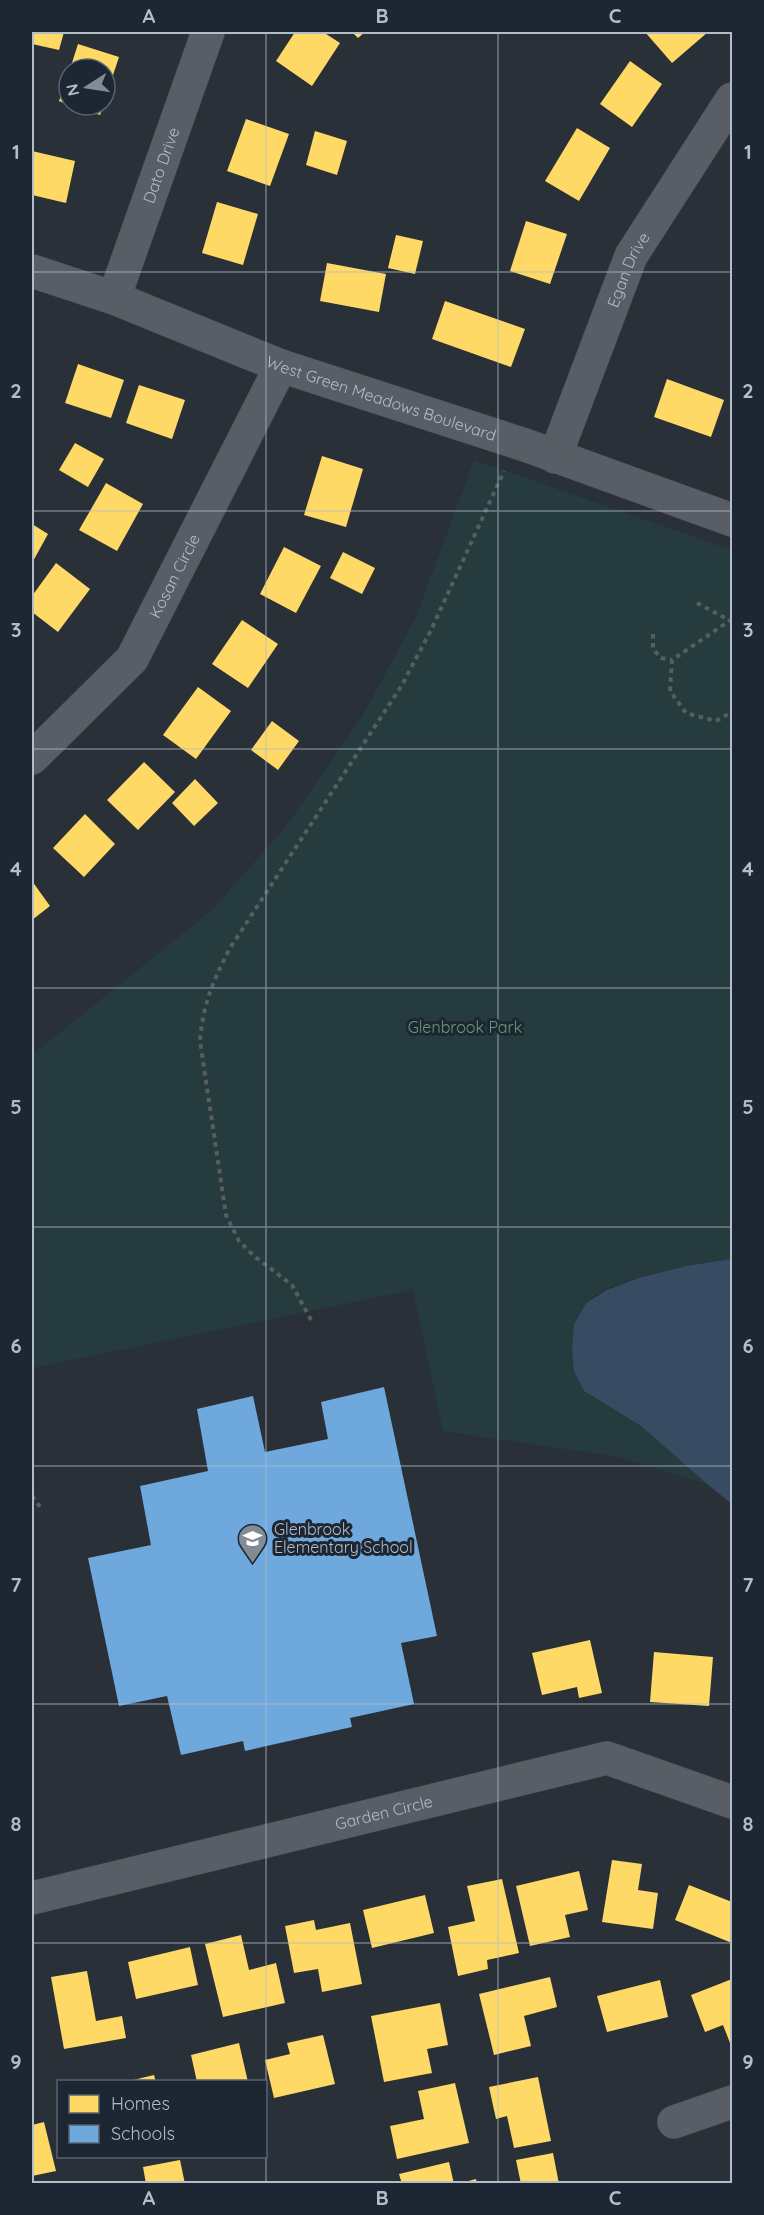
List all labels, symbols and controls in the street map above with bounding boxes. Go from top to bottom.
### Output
text: A [143,3,156,28]
text: B [375,3,389,28]
text: C [609,3,622,28]
north arrow [57,57,117,117]
text: N [61,82,83,98]
street label: Dato Drive [138,124,184,206]
text: 1 [12,139,20,164]
text: 1 [744,139,752,164]
street label: Egan Drive [602,228,654,310]
street label: West Green Meadows Boulevard [263,351,499,445]
text: 2 [10,378,22,403]
text: 2 [742,378,754,403]
street label: Kosan Circle [145,530,204,621]
text: 3 [11,617,21,642]
text: 3 [743,617,753,642]
text: 4 [10,856,22,881]
text: 4 [742,856,754,881]
park label: Glenbrook Park [408,1017,522,1037]
text: 5 [10,1094,22,1119]
text: 5 [742,1094,754,1119]
text: 6 [10,1333,22,1358]
text: 6 [742,1333,754,1358]
place label: Glenbrook Elementary School [274,1519,413,1557]
school or university icon: Glenbrook Elementary School [237,1522,269,1564]
text: 7 [11,1572,22,1597]
text: 7 [743,1572,754,1597]
street label: Garden Circle [333,1791,435,1834]
text: 8 [11,1811,22,1836]
text: 8 [743,1811,754,1836]
text: 9 [10,2049,22,2074]
text: 9 [742,2049,754,2074]
legend [57,2080,267,2158]
text: Homes [111,2092,170,2115]
text: Schools [111,2122,175,2145]
text: A [143,2185,156,2210]
text: B [375,2185,389,2210]
text: C [609,2185,622,2210]

